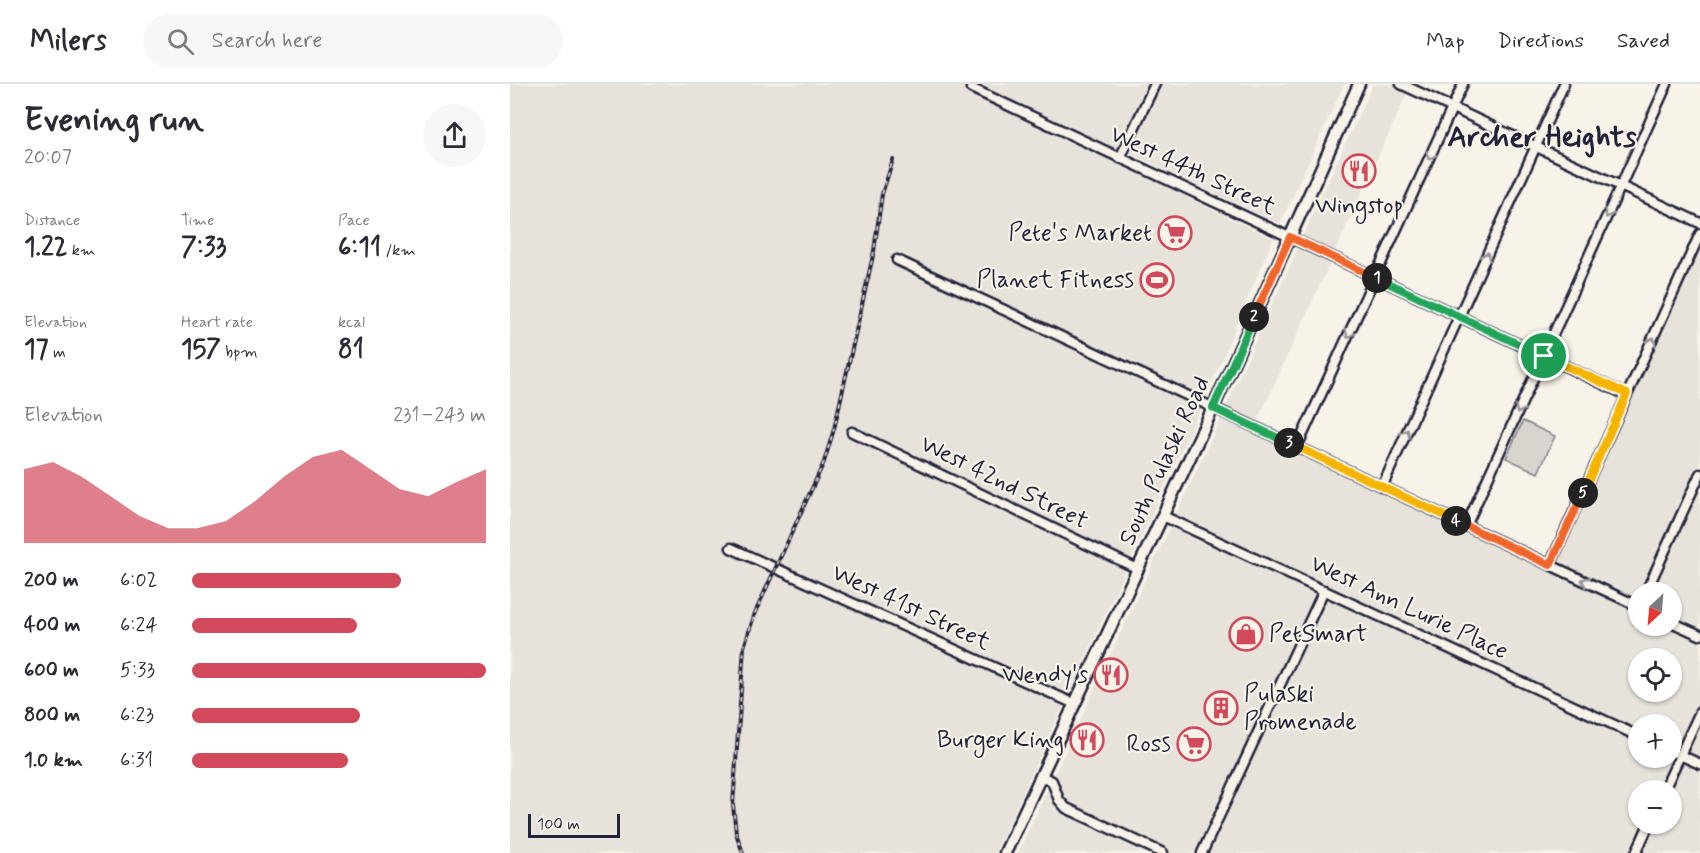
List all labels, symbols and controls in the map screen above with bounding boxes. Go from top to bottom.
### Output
search box [143,14,563,68]
text: Milers [30,23,107,60]
icon: search [164,25,197,58]
text: Search here [212,27,322,55]
text: Map [1426,27,1465,55]
text: Directions [1498,27,1584,55]
text: Saved [1617,27,1670,55]
text: Evening run [24,99,204,143]
button: share [423,104,486,167]
district label: Archer Heights [1448,118,1637,158]
street label: West 44th Street [1105,119,1281,223]
text: 20:07 [24,144,72,171]
one-way arrow [1425,150,1437,161]
restaurant icon: Wingstop [1341,153,1377,189]
place label: Wingstop [1315,191,1403,224]
one-way arrow [1603,207,1615,218]
text: Distance [24,210,80,231]
text: Time [181,210,215,231]
text: Pace [338,210,370,231]
supermarket icon: Pete's Market [1157,215,1193,251]
place label: Pete's Market [1009,218,1152,249]
text: 1.22 [24,231,68,265]
text: 7:33 [181,231,226,265]
text: 6:11 [338,231,381,265]
text: km [68,240,95,261]
text: /km [381,240,416,261]
one-way arrow [1479,251,1491,262]
sports icon: Planet Fitness [1139,262,1175,298]
pin: 1 [1362,263,1392,293]
place label: Planet Fitness [977,265,1134,296]
text: 1 [1373,267,1381,288]
pin: 2 [1239,302,1269,332]
text: 2 [1250,306,1258,327]
text: Elevation [24,312,87,333]
text: Heart rate [181,312,253,333]
text: kcal [338,312,365,333]
one-way arrow [1344,327,1356,338]
pin [1518,330,1569,381]
text: 17 [24,333,49,367]
text: 157 [181,333,221,367]
text: 81 [338,333,364,367]
one-way arrow [1644,337,1656,348]
icon: arrive [1527,339,1560,372]
text: m [49,342,66,363]
text: bpm [221,342,258,363]
street label: South Pulaski Road [1112,372,1218,550]
text: Elevation [24,402,103,429]
text: 231–243 m [393,402,486,429]
one-way arrow [1514,404,1526,415]
pin: 3 [1274,428,1304,458]
street label: West 42nd Street [915,429,1093,537]
one-way arrow [1398,429,1410,440]
text: 3 [1285,432,1293,453]
pin: 5 [1568,478,1598,508]
text: 5 [1578,482,1588,503]
pin: 4 [1441,506,1471,536]
text: 4 [1451,510,1461,531]
street label: West Ann Lurie Place [1305,549,1513,667]
street label: West 41st Street [827,558,995,658]
text: 200 m [24,567,79,594]
text: 6:02 [120,567,157,594]
one-way arrow [1580,577,1591,589]
north arrow [1628,582,1682,636]
map controls [1628,582,1682,834]
text: 400 m [24,612,80,639]
text: 6:24 [120,612,158,639]
shop icon: PetSmart [1228,616,1264,652]
place label: PetSmart [1269,619,1367,650]
button: locate [1628,648,1682,702]
text: 600 m [24,657,79,684]
text: 5:33 [120,657,155,684]
restaurant icon: Wendy's [1093,657,1129,693]
place label: Wendy's [1002,660,1088,691]
place label: Pulaski Promenade [1244,679,1357,738]
building icon: Pulaski Promenade [1203,690,1239,726]
text: 800 m [24,702,80,729]
text: 6:23 [120,702,154,729]
button: + [1628,714,1682,768]
restaurant icon: Burger King [1069,722,1105,758]
place label: Burger King [937,725,1064,758]
supermarket icon: Ross [1176,726,1212,762]
place label: Ross [1127,729,1171,760]
text: 1.0 km [24,747,83,774]
text: 6:31 [120,747,153,774]
button: − [1628,780,1682,834]
scale bar [528,811,620,838]
text: 100 m [537,814,580,835]

